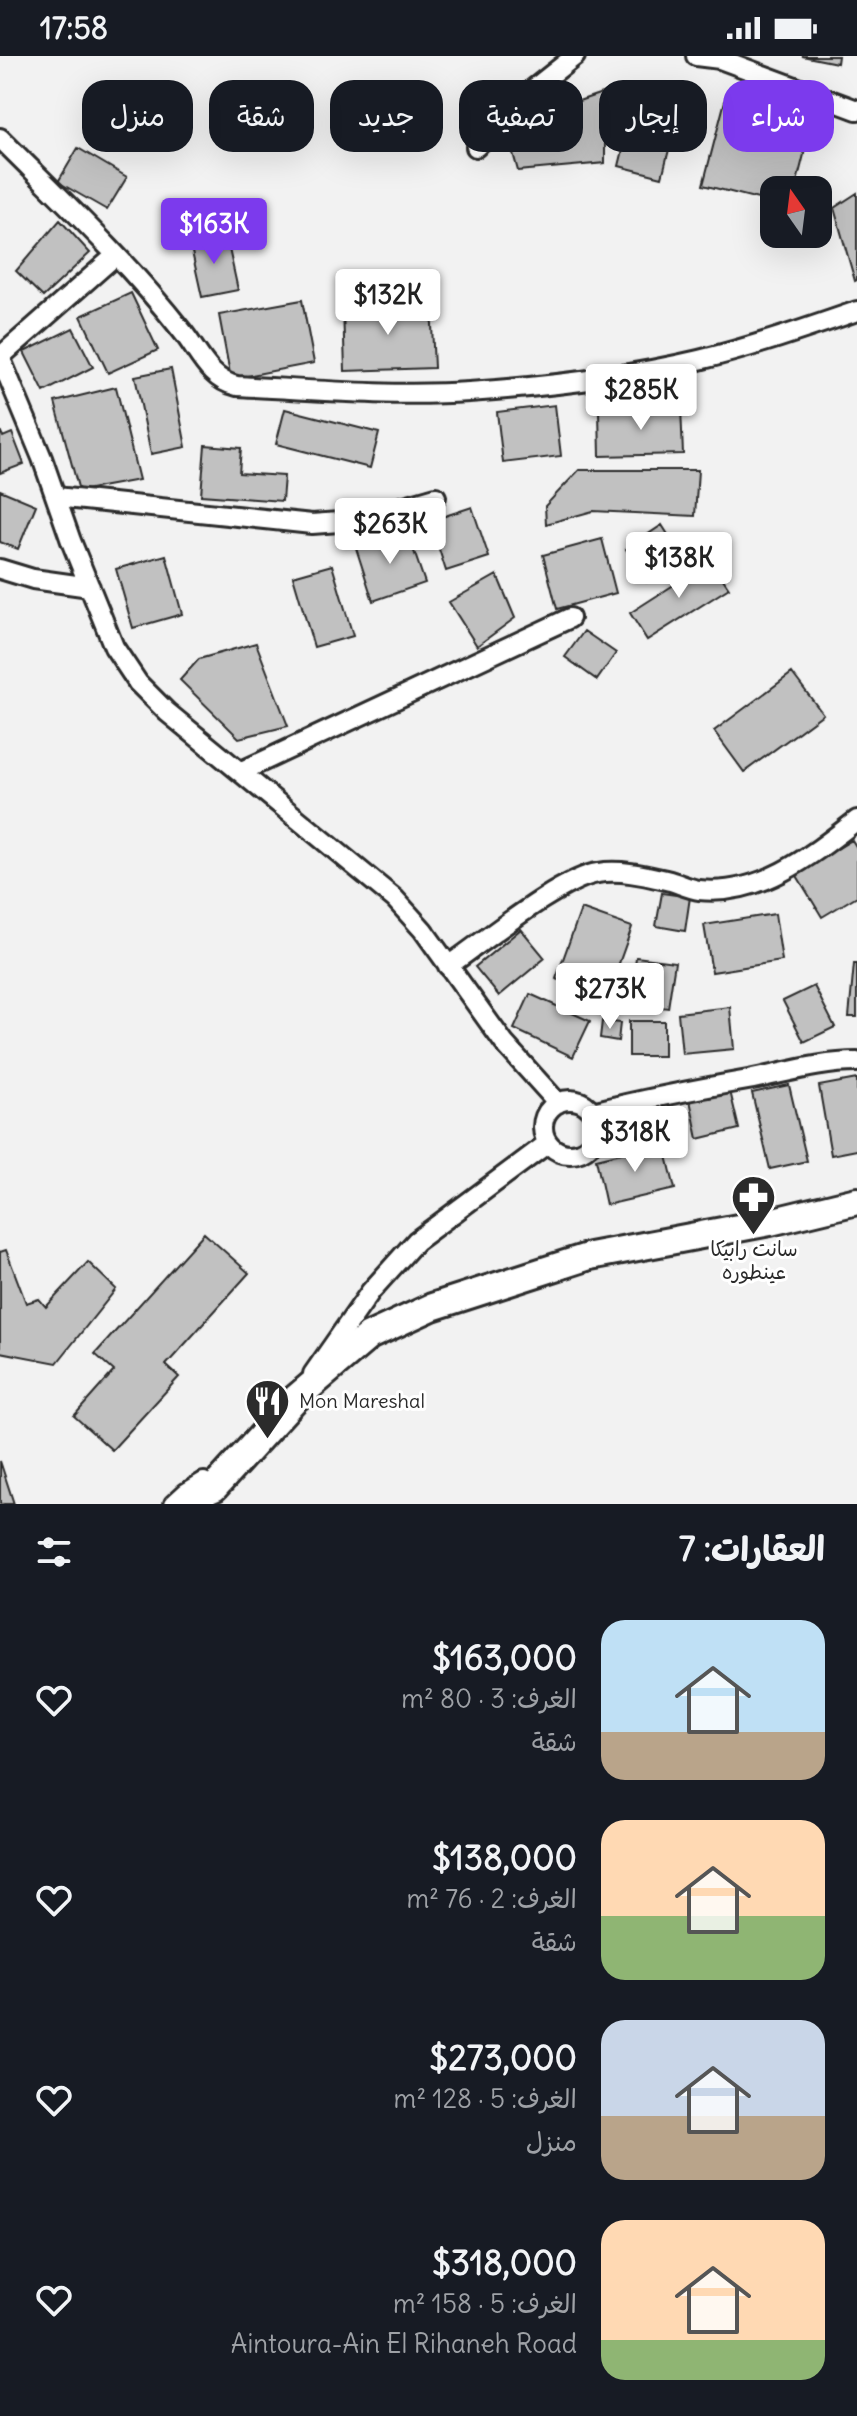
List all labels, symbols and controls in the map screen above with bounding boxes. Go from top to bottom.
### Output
text: 17:58 [40,9,108,47]
chip: منزل [82,80,193,152]
chip: شقة [209,80,314,152]
chip: جديد [330,80,443,152]
chip: تصفية [459,80,583,152]
chip: إيجار [599,80,707,152]
chip: شراء [723,80,834,152]
north arrow [760,176,832,248]
map controls [760,176,832,248]
pin: $163K [158,198,270,266]
text: $163K [179,207,249,240]
pin: $132K [332,269,444,337]
text: $132K [353,278,423,311]
pin: $285K [585,364,697,432]
text: $285K [604,373,678,406]
pin: $263K [334,498,446,566]
text: $263K [353,507,427,540]
pin: $138K [623,532,735,600]
text: $138K [644,541,714,574]
pin: $273K [554,963,666,1031]
text: $273K [574,972,646,1005]
pin: $318K [579,1106,691,1174]
text: $318K [600,1115,670,1148]
pharmacy icon: سانت رابيكا عينطوره [730,1173,778,1236]
place label: سانت رابيكا عينطوره [710,1236,798,1284]
restaurant icon: Mon Mareshal [244,1377,292,1440]
place label: Mon Mareshal [299,1388,425,1413]
text: العقارات: 7 [679,1527,825,1570]
icon: filters [32,1530,76,1574]
text: $163,000 [432,1636,577,1679]
icon: home [665,1652,761,1748]
icon: heart [32,1678,76,1722]
text: الغرف: 3 · 80 m² [401,1682,577,1715]
text: شقة [532,1725,577,1758]
text: $138,000 [432,1836,577,1879]
icon: home [665,1852,761,1948]
icon: heart [32,1878,76,1922]
text: الغرف: 2 · 76 m² [406,1882,577,1915]
text: شقة [532,1925,577,1958]
text: $273,000 [429,2036,577,2079]
icon: home [665,2052,761,2148]
icon: heart [32,2078,76,2122]
text: الغرف: 5 · 128 m² [394,2082,577,2115]
text: منزل [526,2125,577,2158]
text: $318,000 [432,2241,577,2284]
icon: home [665,2252,761,2348]
icon: heart [32,2278,76,2322]
text: الغرف: 5 · 158 m² [393,2287,577,2320]
text: Aintoura-Ain El Rihaneh Road [231,2327,577,2360]

